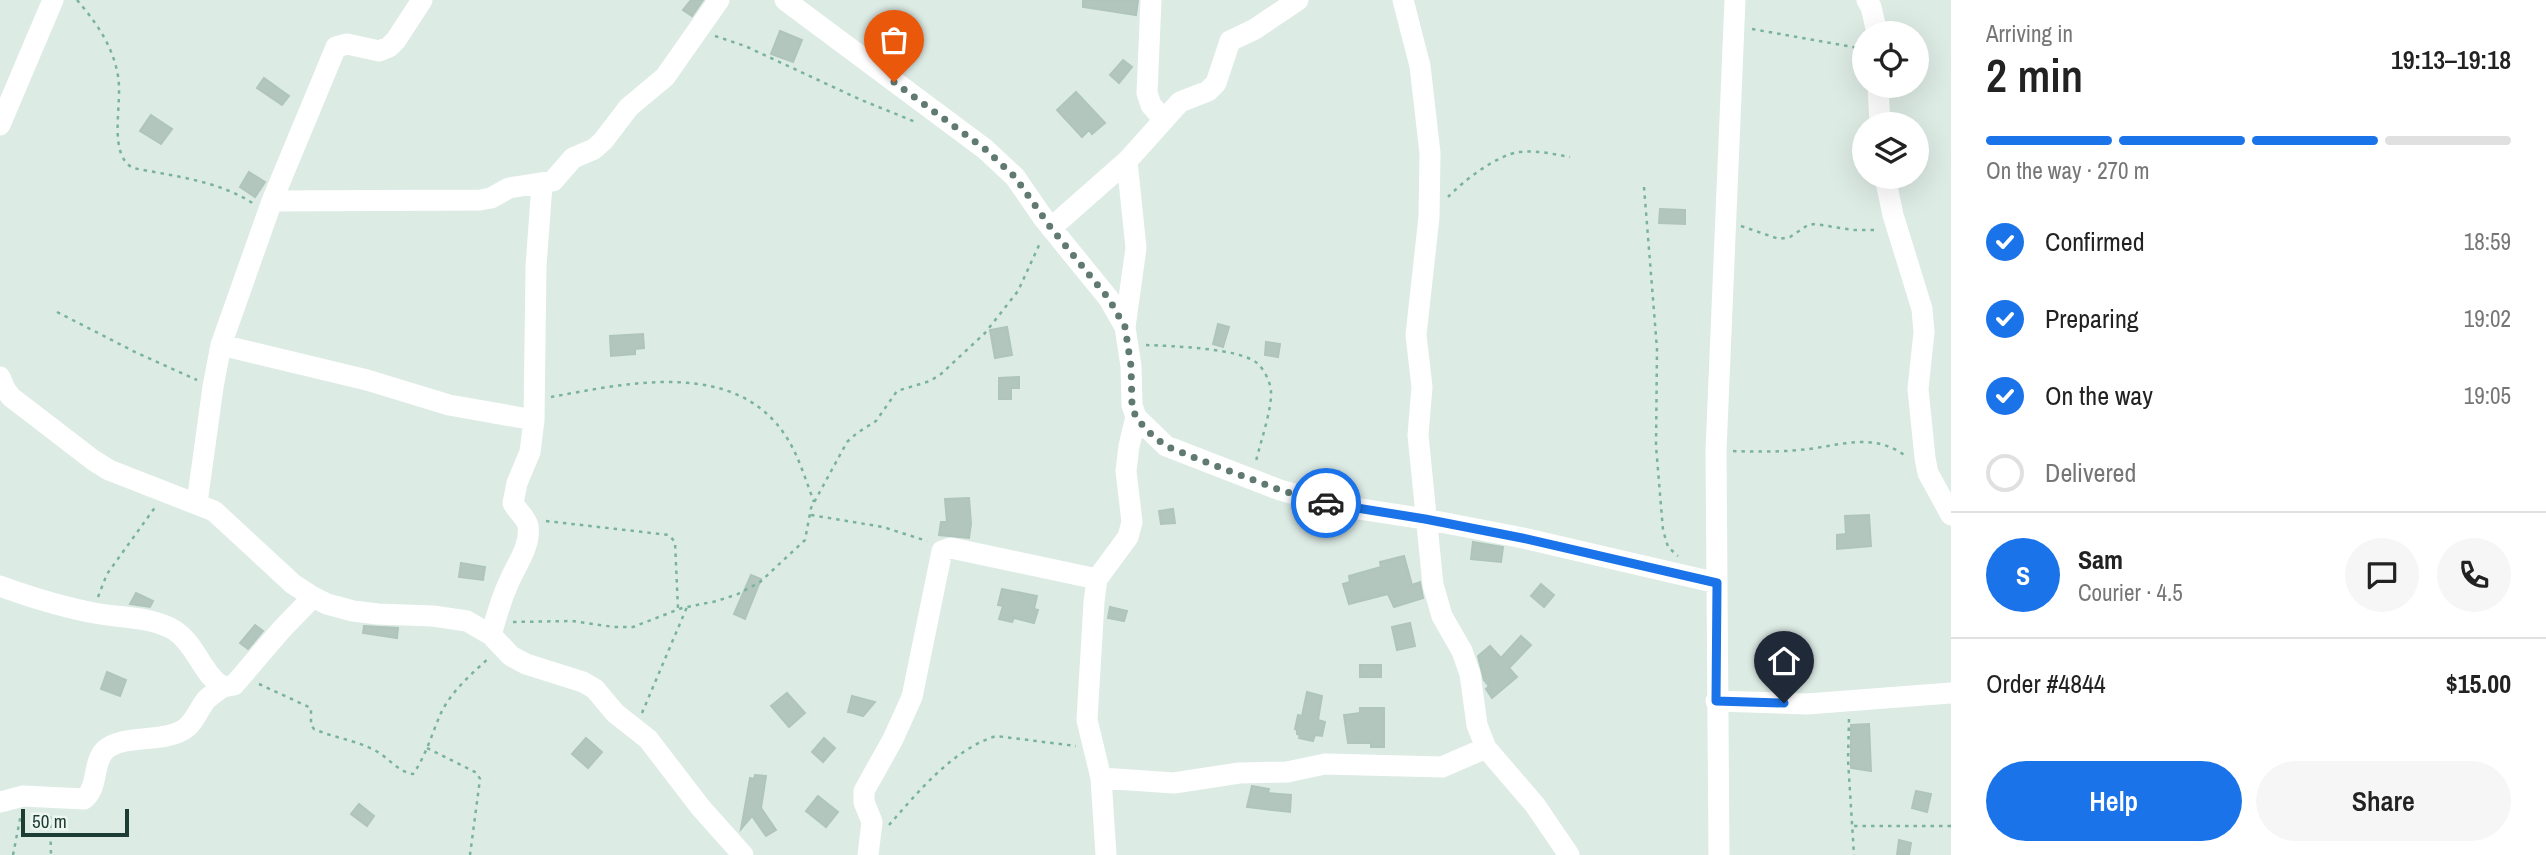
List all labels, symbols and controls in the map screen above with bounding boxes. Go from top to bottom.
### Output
pin [864,10,924,82]
text: Arriving in [1986,18,2073,49]
icon: bag [875,21,913,59]
map controls [1852,21,1929,189]
button: locate [1852,21,1929,98]
text: 19:13–19:18 [2391,42,2511,77]
text: 2 min [1986,44,2083,106]
button: layers [1852,112,1929,189]
text: On the way · 270 m [1986,155,2150,186]
icon: check [1986,223,2024,261]
text: Confirmed [2045,224,2145,259]
text: 18:59 [2464,226,2511,257]
icon: check [1986,300,2024,338]
text: Preparing [2045,301,2139,336]
text: 19:02 [2464,303,2511,334]
icon: check [1986,377,2024,415]
text: On the way [2045,378,2153,413]
text: 19:05 [2464,380,2511,411]
text: Delivered [2045,455,2136,490]
courier [1291,468,1361,538]
icon: car [1307,484,1345,522]
button: chat [2345,538,2419,612]
button: phone [2437,538,2511,612]
text: Sam [2078,542,2123,577]
text: S [2016,558,2030,593]
text: Courier · 4.5 [2078,577,2183,608]
pin [1754,631,1814,703]
icon: home [1765,642,1803,680]
text: Order #4844 [1986,666,2106,701]
text: $15.00 [2446,666,2511,701]
button: Help [1986,761,2242,841]
button: Share [2256,761,2511,841]
scale bar [21,806,130,838]
text: 50 m [32,808,67,834]

